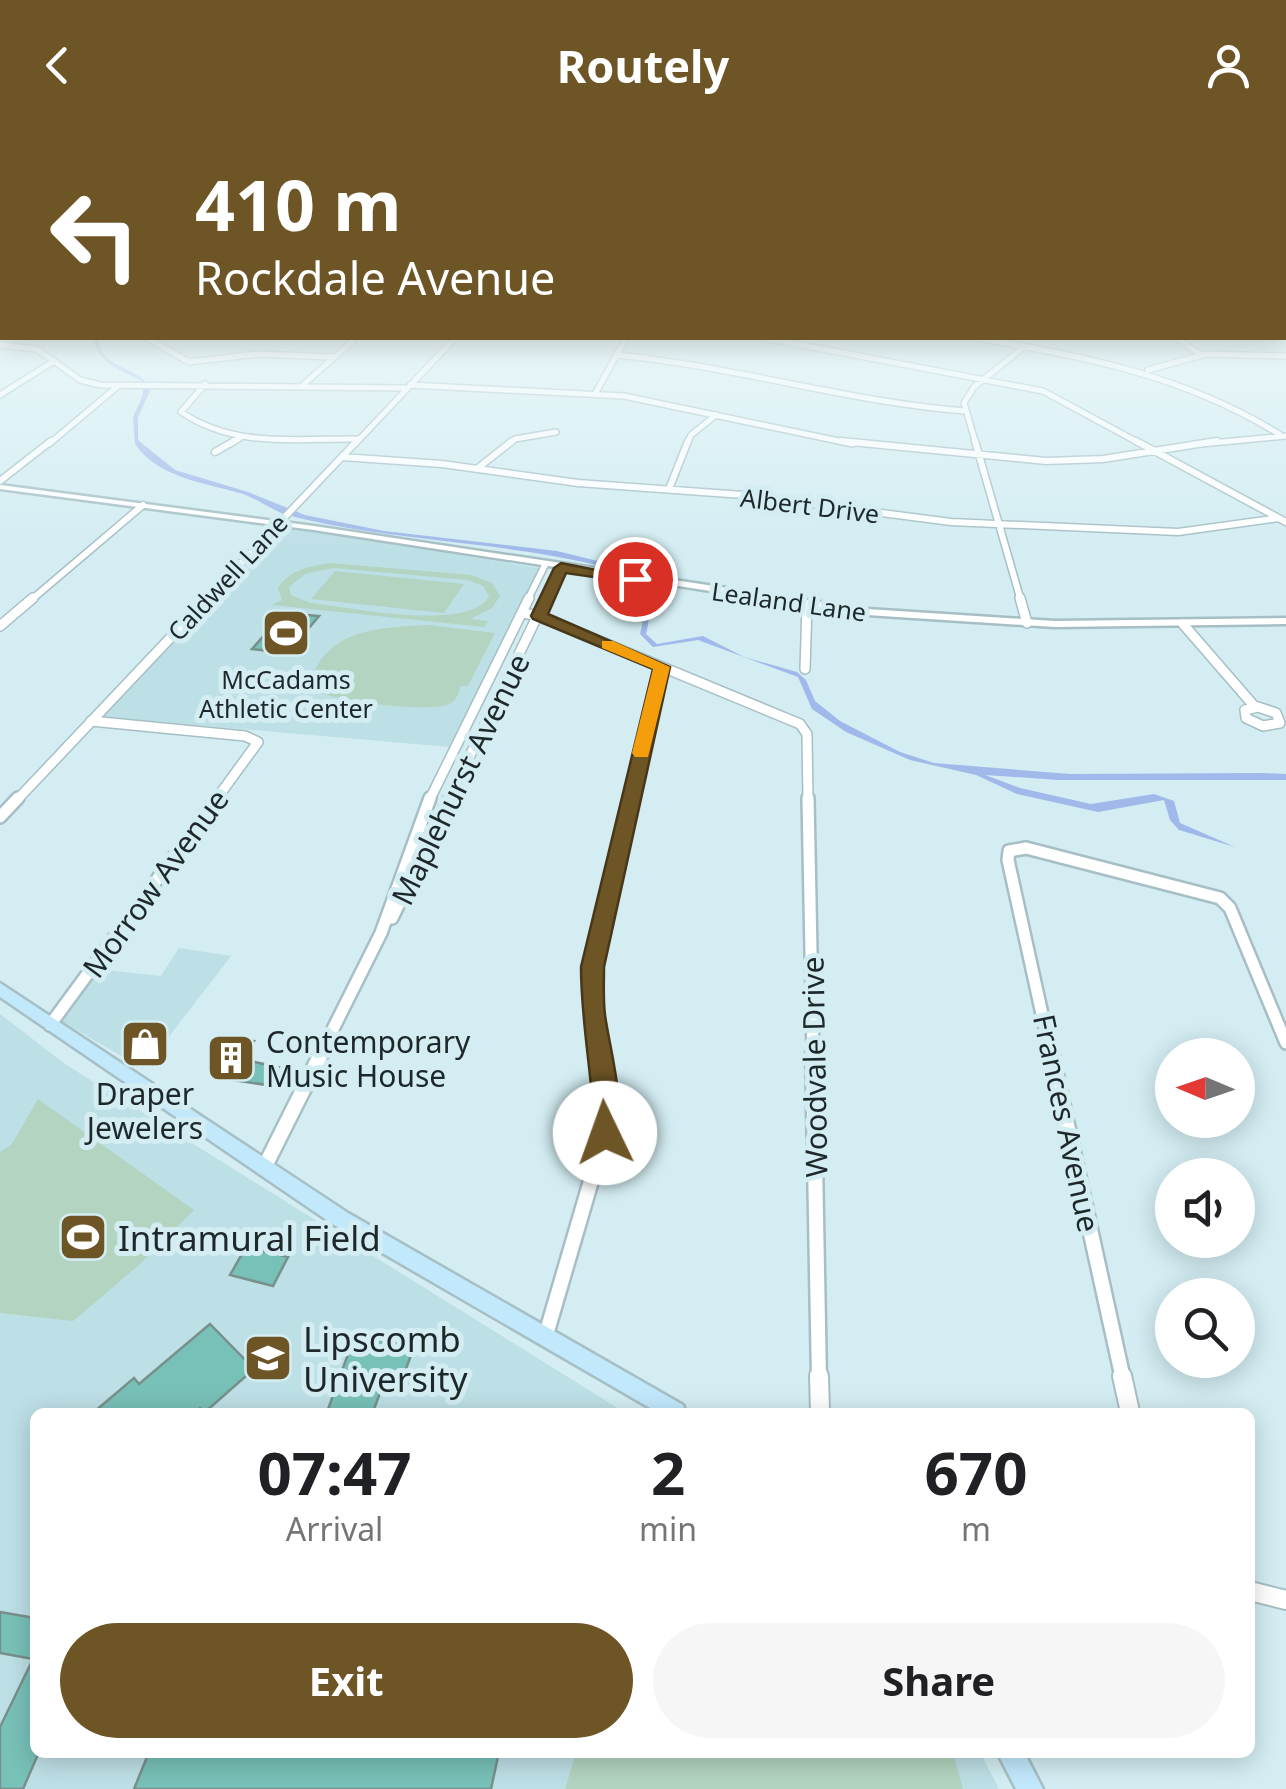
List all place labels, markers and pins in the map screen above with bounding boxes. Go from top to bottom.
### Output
pin [593,537,678,622]
sports icon: McCadams Athletic Center [260,607,312,659]
place label: McCadams Athletic Center [199,662,373,725]
shop icon: Draper Jewelers [119,1018,171,1070]
place label: Contemporary Music House [266,1021,471,1096]
building icon: Contemporary Music House [205,1032,257,1084]
place label: Draper Jewelers [84,1073,203,1148]
sports icon: Intramural Field [57,1211,109,1263]
place label: Intramural Field [118,1214,381,1261]
place label: Lipscomb University [303,1315,468,1402]
school or university icon: Lipscomb University [242,1332,294,1384]

